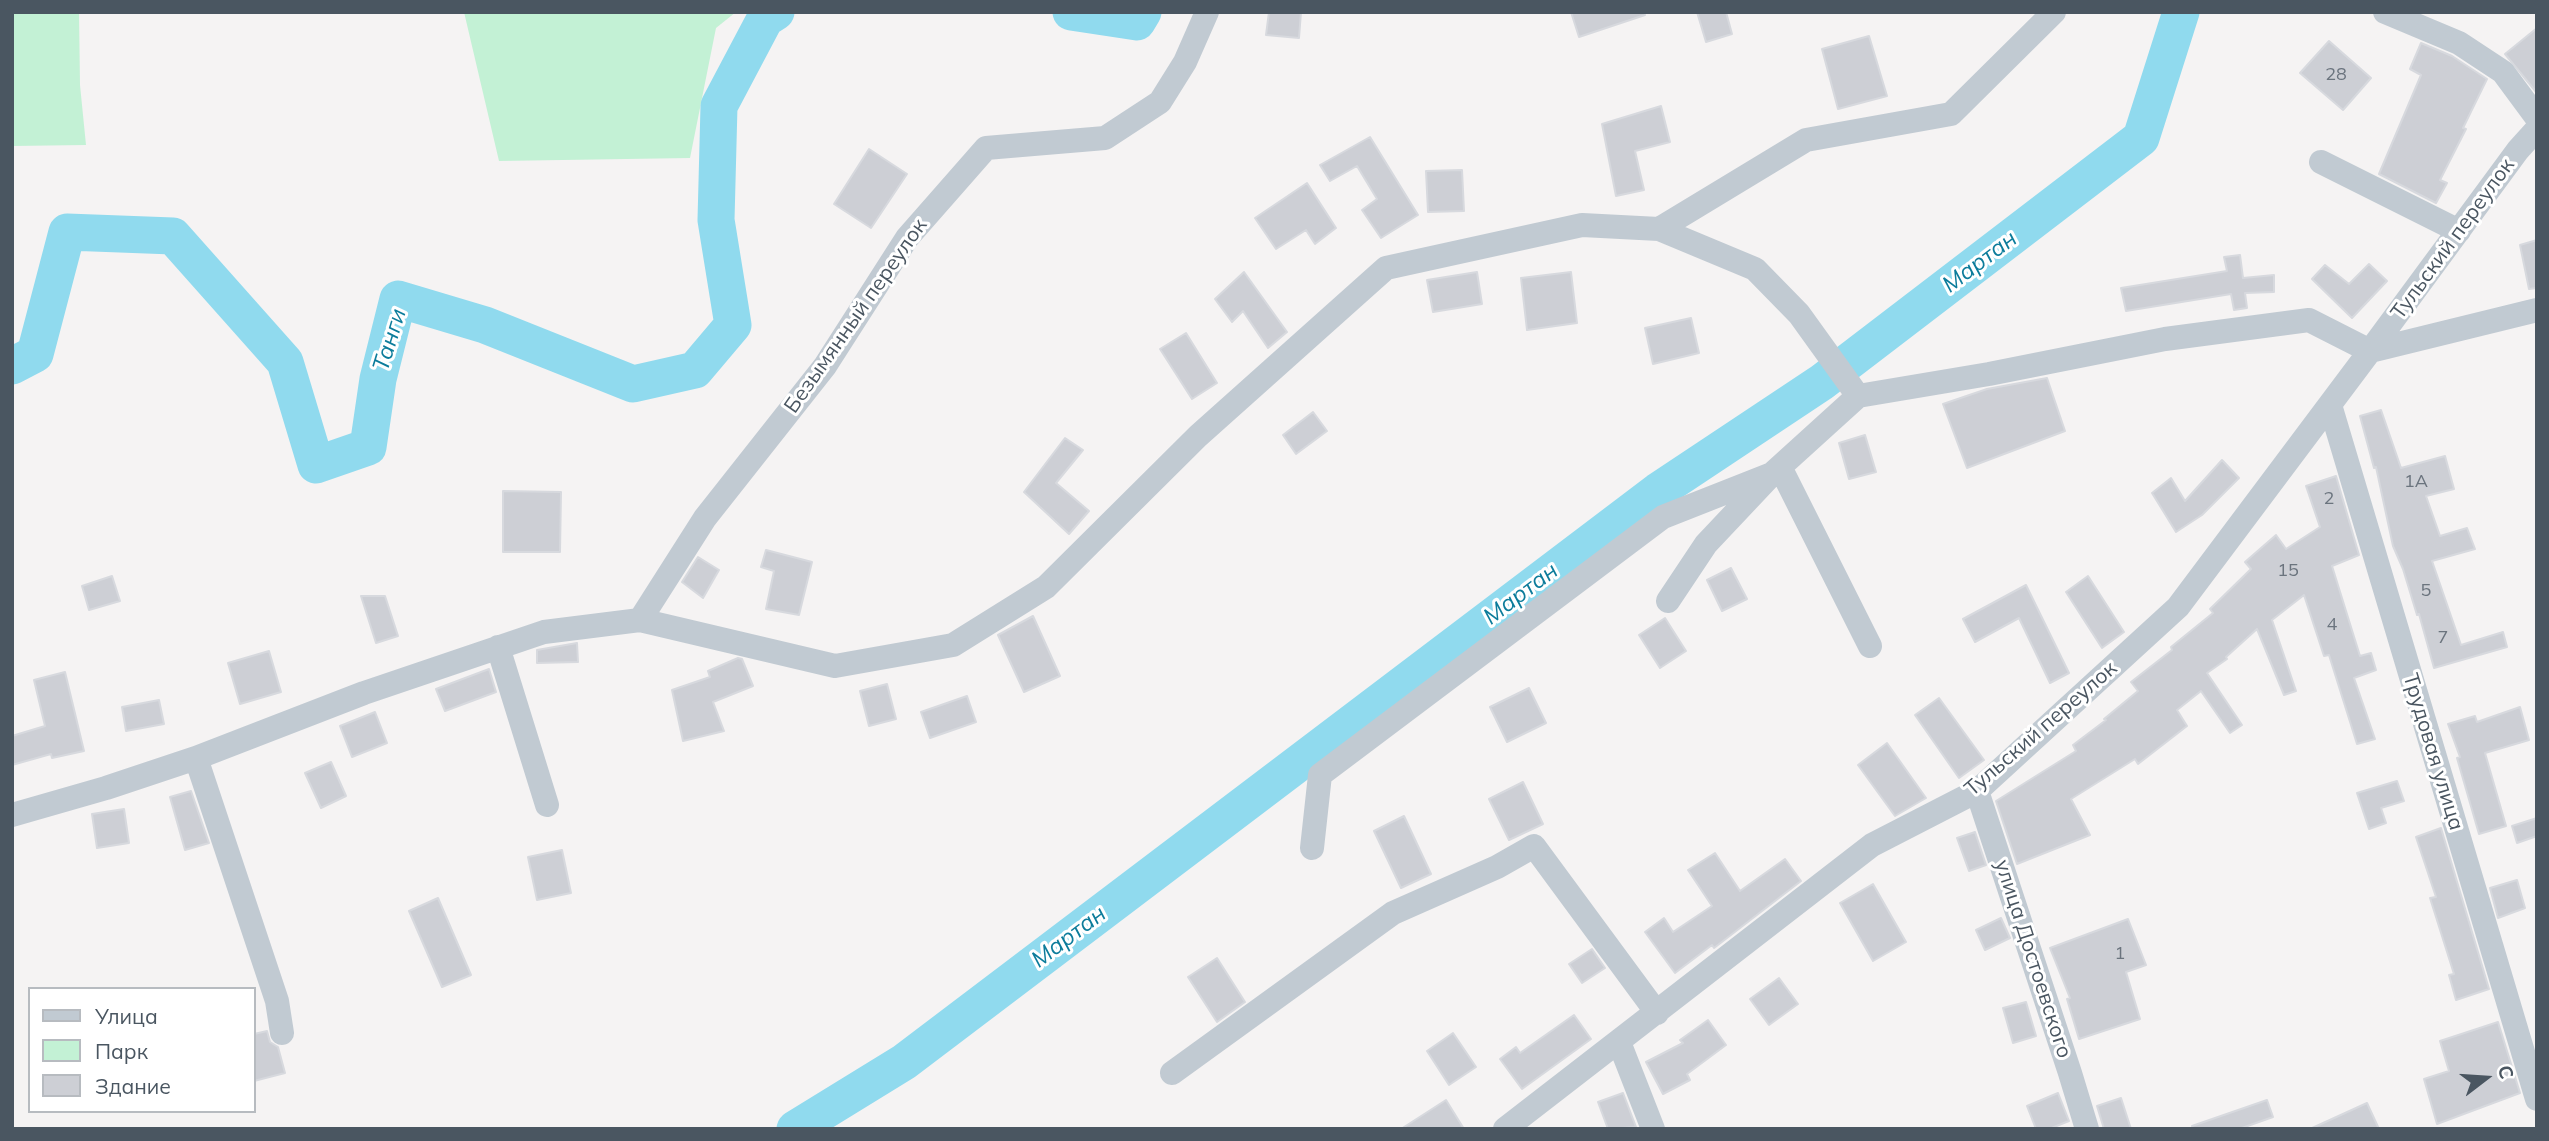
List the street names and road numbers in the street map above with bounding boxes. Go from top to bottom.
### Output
street label: Тульский переулок [2386,153,2520,325]
street label: Безымянный переулок [779,214,933,418]
street label: Тульский переулок [1960,656,2122,802]
street label: Трудовая улица [2397,671,2469,833]
street label: улица Достоевского [1989,857,2077,1061]

